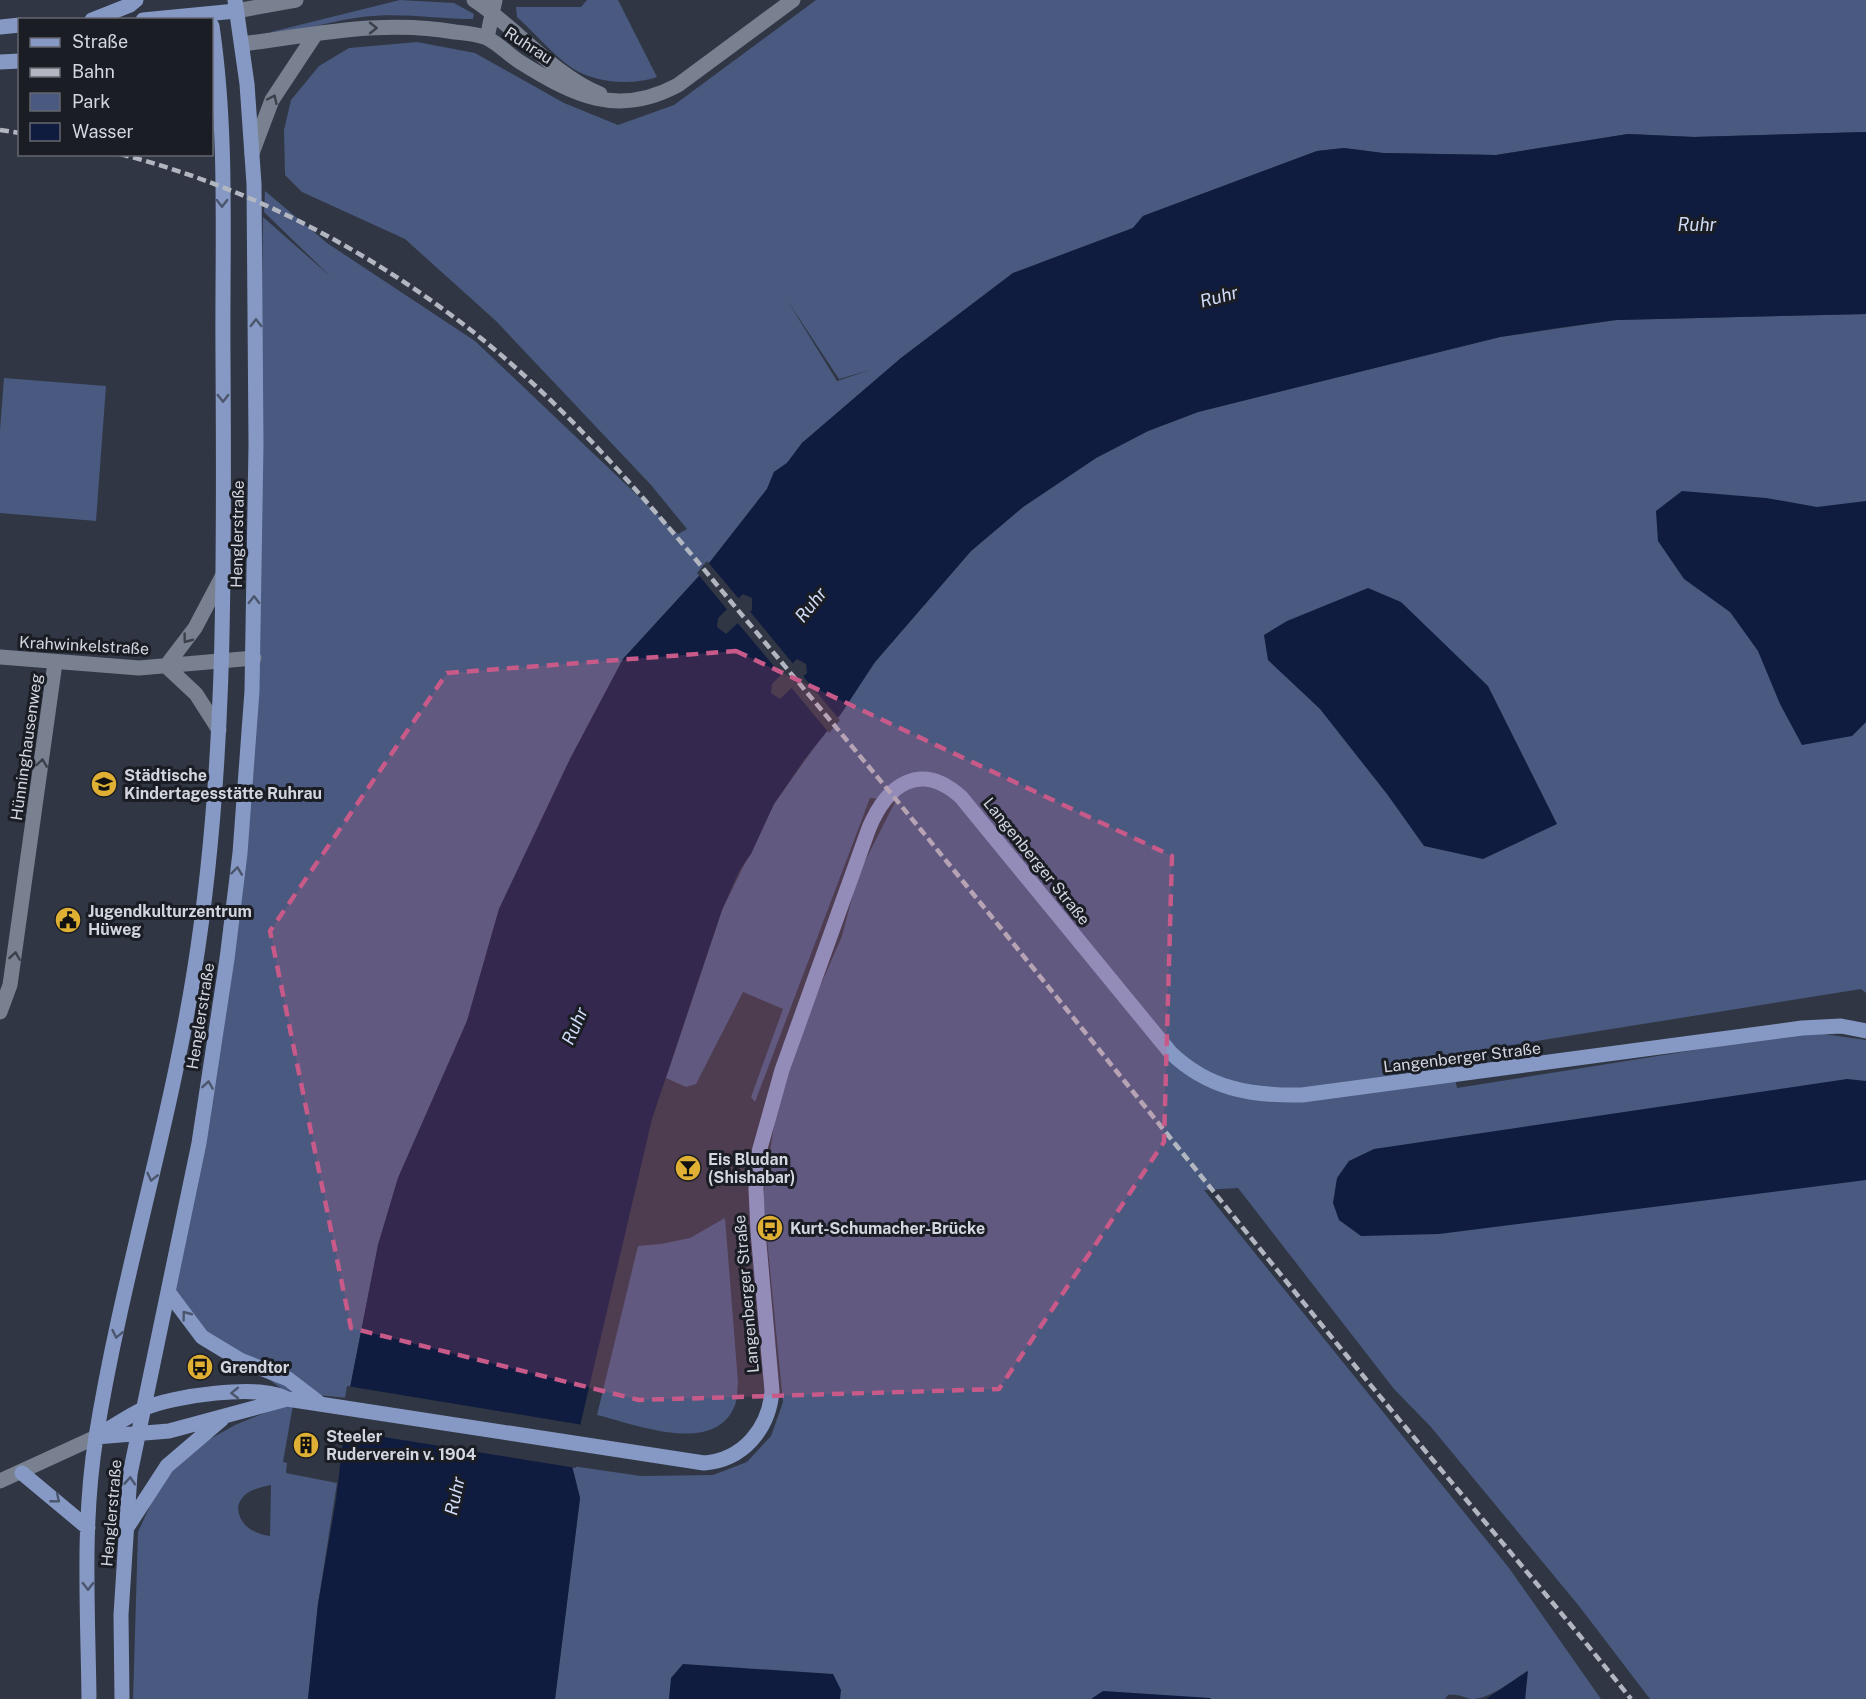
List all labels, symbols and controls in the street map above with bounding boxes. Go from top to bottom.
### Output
legend [18,18,213,156]
one-way arrow [369,22,378,34]
street label: Ruhrau [501,23,556,68]
text: Straße [72,31,128,52]
text: Bahn [72,61,115,82]
text: Park [72,91,110,112]
one-way arrow [266,94,278,105]
text: Wasser [72,121,134,142]
one-way arrow [216,199,228,208]
water label: Ruhr [1678,214,1717,235]
water label: Ruhr [1197,281,1241,312]
one-way arrow [250,318,262,327]
one-way arrow [217,394,229,403]
street label: Henglerstraße [227,480,248,588]
water label: Ruhr [790,583,831,626]
one-way arrow [248,595,261,604]
one-way arrow [183,632,194,643]
street label: Krahwinkelstraße [18,633,149,658]
street label: Hünninghausenweg [7,672,46,822]
one-way arrow [36,758,48,767]
place label: Städtische Kindertagesstätte Ruhrau [124,766,322,803]
school or university icon: Städtische Kindertagesstätte Ruhrau [89,769,119,799]
street label: Langenberger Straße [979,794,1094,929]
one-way arrow [231,866,243,876]
place label: Jugendkulturzentrum Hüweg [88,902,252,939]
public building icon: Jugendkulturzentrum Hüweg [53,905,83,935]
one-way arrow [8,951,20,960]
street label: Henglerstraße [183,961,218,1071]
water label: Ruhr [557,1004,592,1048]
street label: Langenberger Straße [1382,1038,1542,1077]
one-way arrow [201,1080,214,1090]
place label: Eis Bludan (Shishabar) [708,1150,796,1187]
bar icon: Eis Bludan (Shishabar) [673,1153,703,1183]
one-way arrow [146,1172,159,1182]
bus stop icon: Kurt-Schumacher-Brücke [755,1213,785,1243]
street label: Langenberger Straße [730,1214,763,1374]
place label: Kurt-Schumacher-Brücke [790,1219,985,1238]
one-way arrow [182,1311,193,1322]
one-way arrow [111,1328,124,1338]
bus stop icon: Grendtor [185,1352,215,1382]
place label: Grendtor [220,1358,290,1377]
one-way arrow [230,1387,239,1399]
place label: Steeler Ruderverein v. 1904 [326,1427,477,1464]
building icon: Steeler Ruderverein v. 1904 [291,1430,321,1460]
street label: Henglerstraße [97,1459,126,1567]
water label: Ruhr [440,1475,469,1517]
one-way arrow [124,1476,137,1485]
one-way arrow [49,1492,60,1503]
one-way arrow [82,1582,94,1591]

